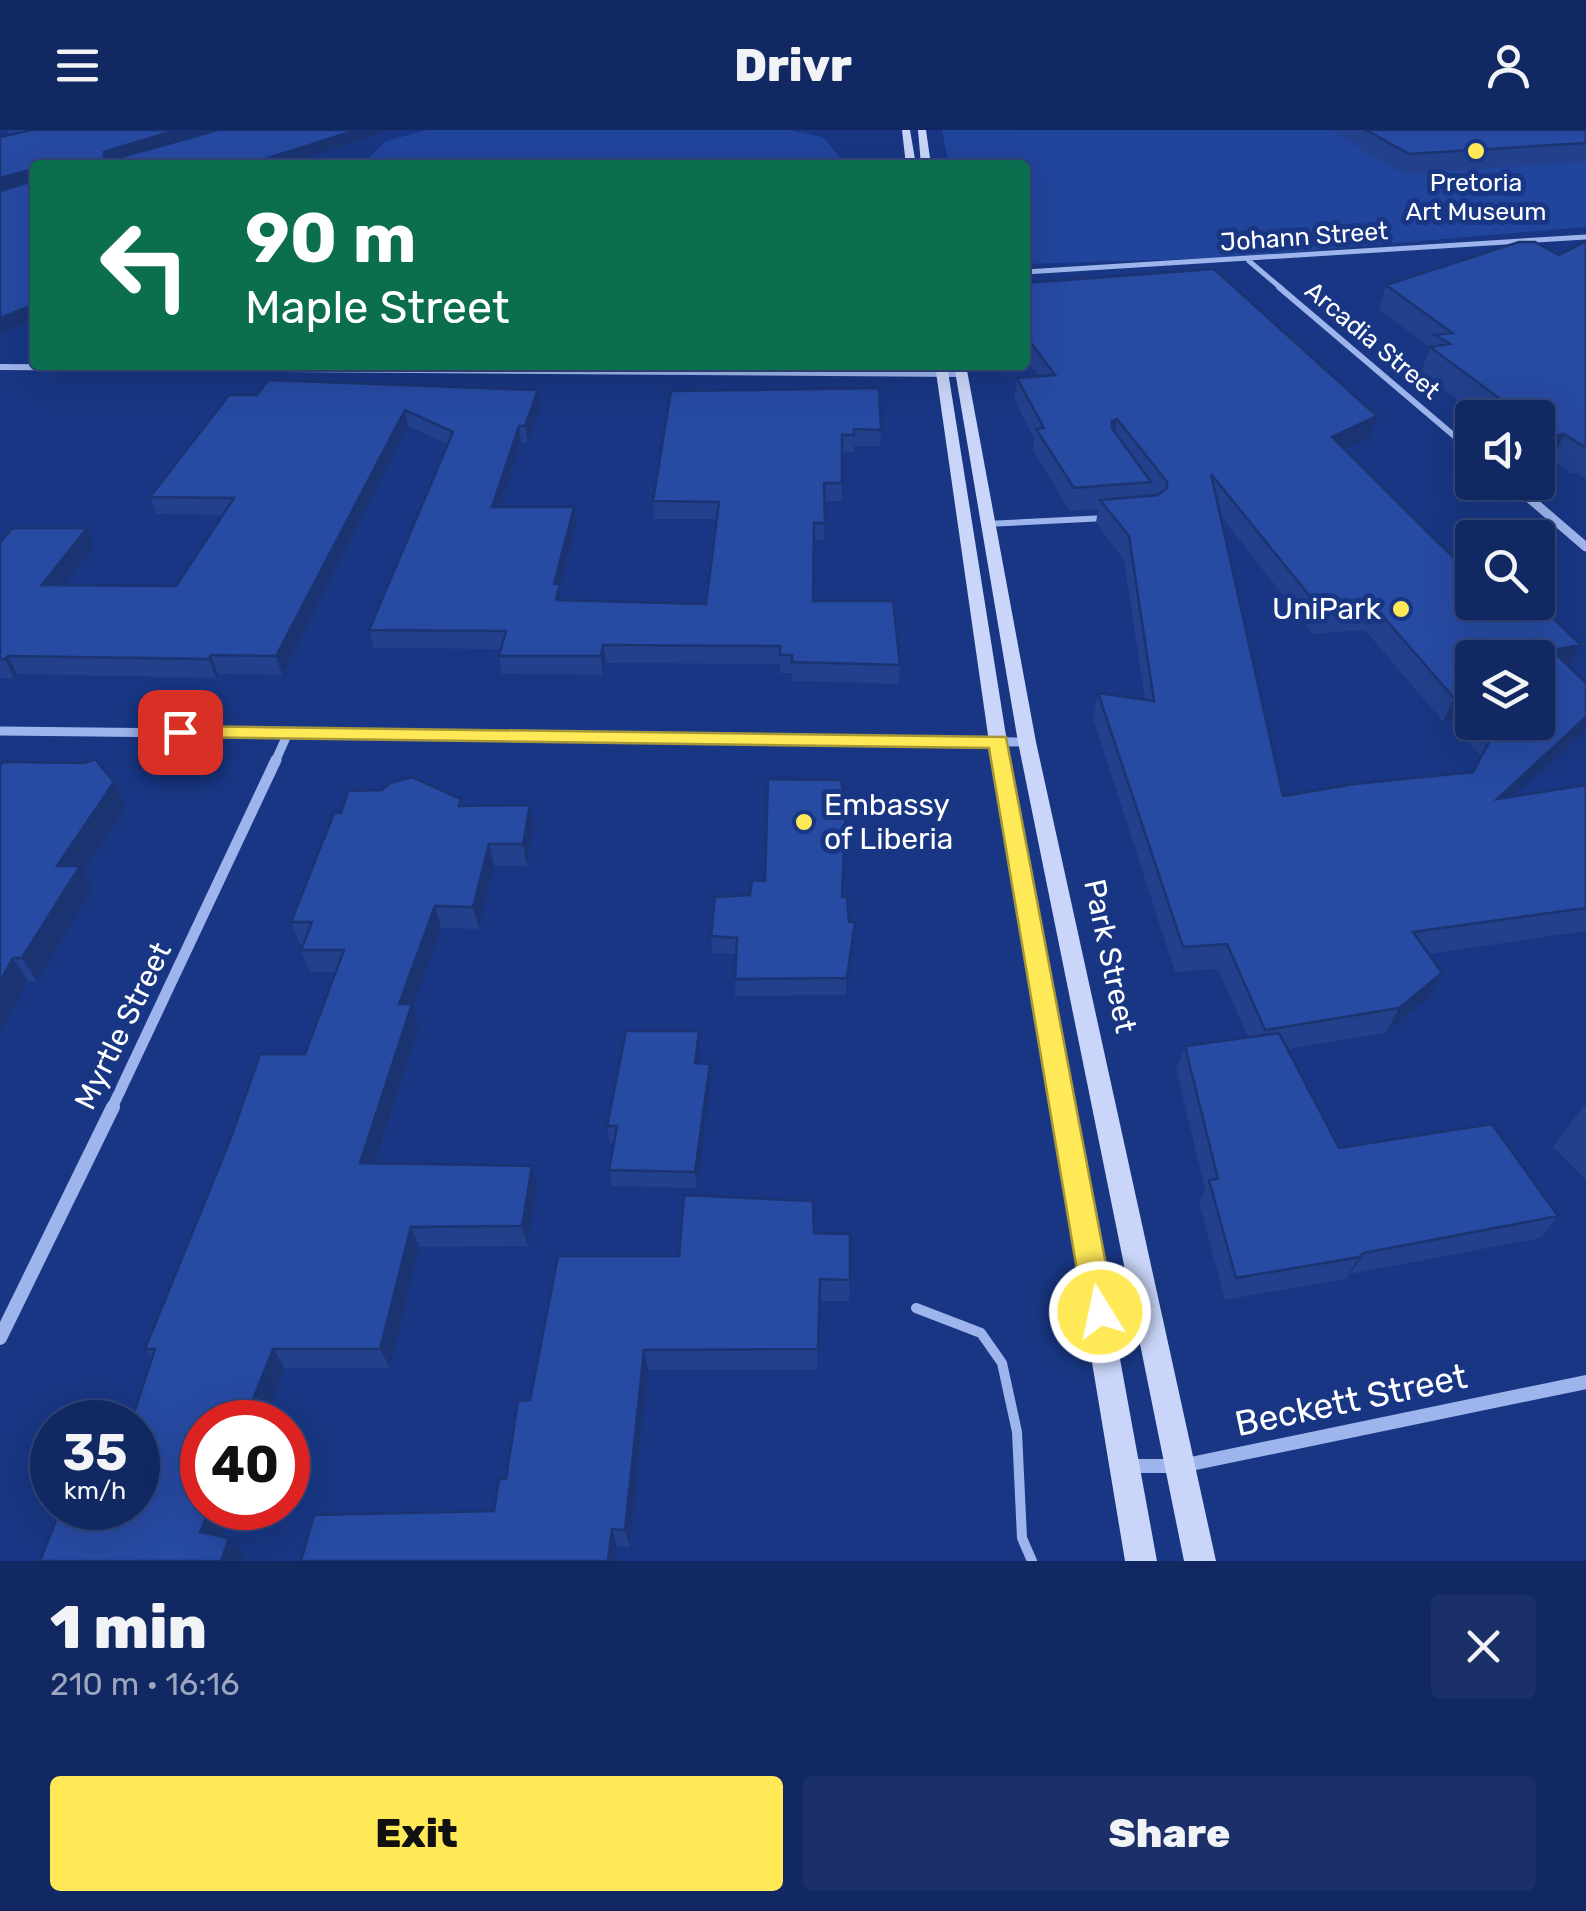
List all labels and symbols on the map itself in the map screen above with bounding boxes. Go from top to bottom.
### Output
marker: Pretoria Art Museum [1465,140,1487,162]
place label: Pretoria Art Museum [1405,168,1547,226]
street label: Johann Street [1219,216,1389,257]
street label: Arcadia Street [1299,276,1446,405]
place label: UniPark [1272,591,1382,627]
marker: UniPark [1390,598,1412,620]
pin [138,690,223,775]
place label: Embassy of Liberia [824,787,953,857]
marker: Embassy of Liberia [793,811,815,833]
street label: Park Street [1076,876,1144,1036]
street label: Myrtle Street [67,936,179,1116]
position arrow [1048,1260,1152,1364]
street label: Beckett Street [1231,1355,1471,1445]
speed limit sign: 40 [180,1400,310,1530]

